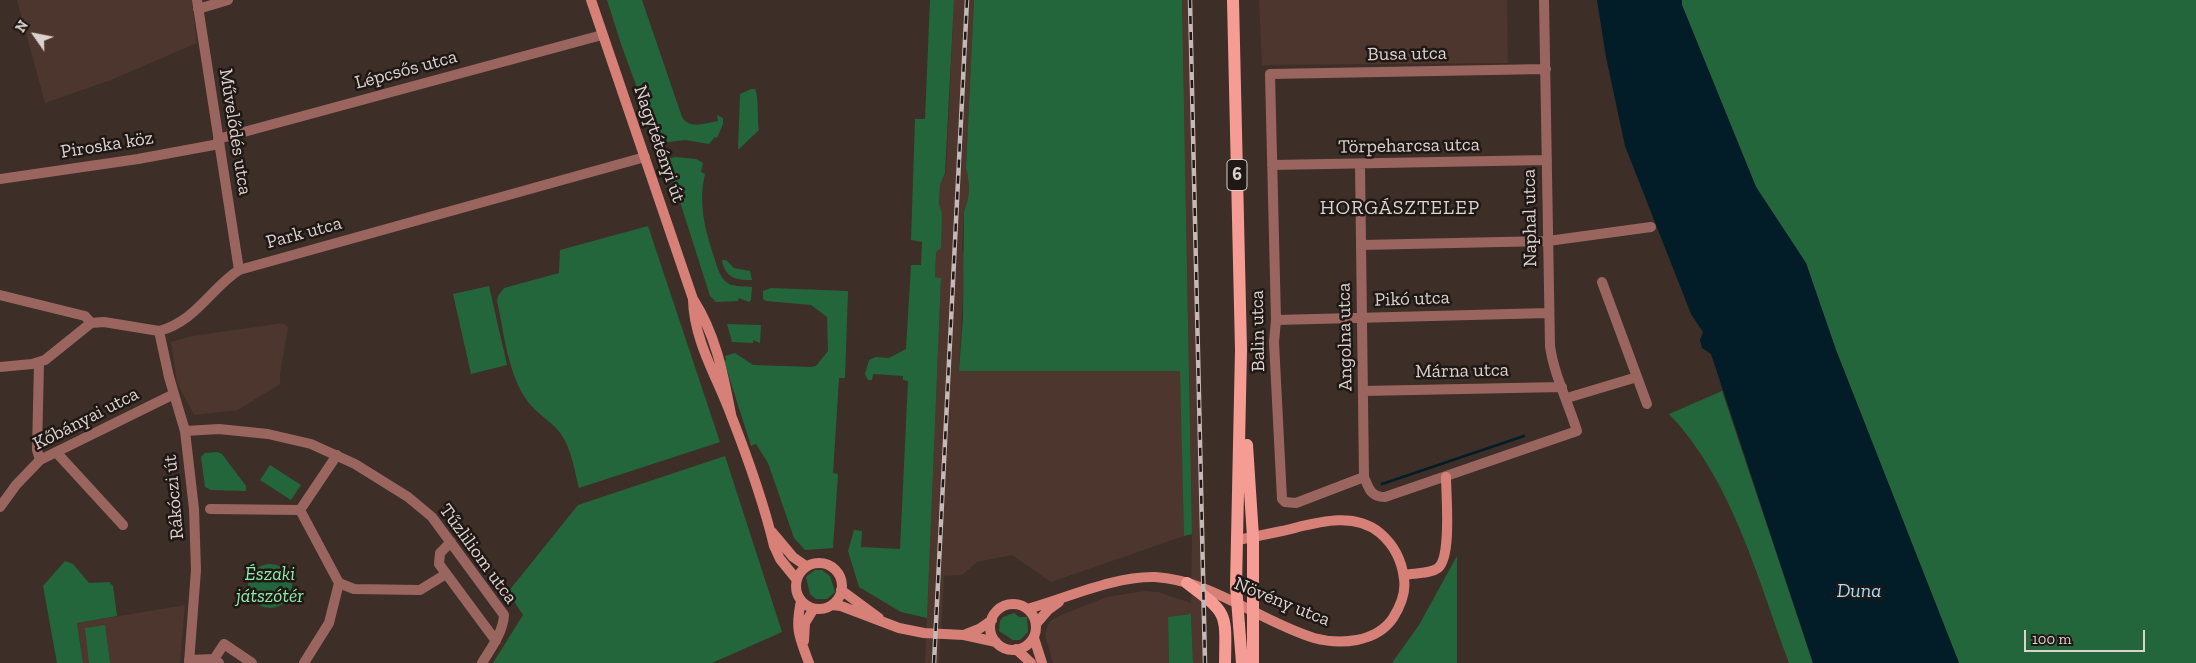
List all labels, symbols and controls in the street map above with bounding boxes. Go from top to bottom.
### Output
north arrow [10,10,60,60]
text: N [12,17,32,36]
street label: Busa utca [1367,42,1447,66]
street label: Lépcsős utca [352,45,460,95]
street label: Művelődés utca [214,67,256,197]
street label: Nagytétényi út [628,82,690,206]
street label: Piroska köz [59,126,155,164]
street label: Törpeharcsa utca [1338,133,1480,159]
road number: 6 [1227,160,1247,190]
street label: Naphal utca [1518,169,1542,267]
district label: HORGÁSZTELEP [1318,196,1482,220]
street label: Park utca [264,212,344,254]
street label: Angolna utca [1333,283,1357,391]
street label: Pikó utca [1374,286,1450,312]
street label: Balin utca [1246,290,1270,372]
street label: Márna utca [1415,359,1509,383]
street label: Kőbányai utca [29,383,143,455]
street label: Rákóczi út [159,454,189,540]
street label: Tűzliliom utca [434,500,522,608]
park label: Északi játszótér [236,564,304,608]
street label: Növény utca [1231,572,1333,632]
water label: Duna [1837,579,1881,603]
scale bar [2026,620,2147,652]
text: 100 m [2032,630,2071,648]

